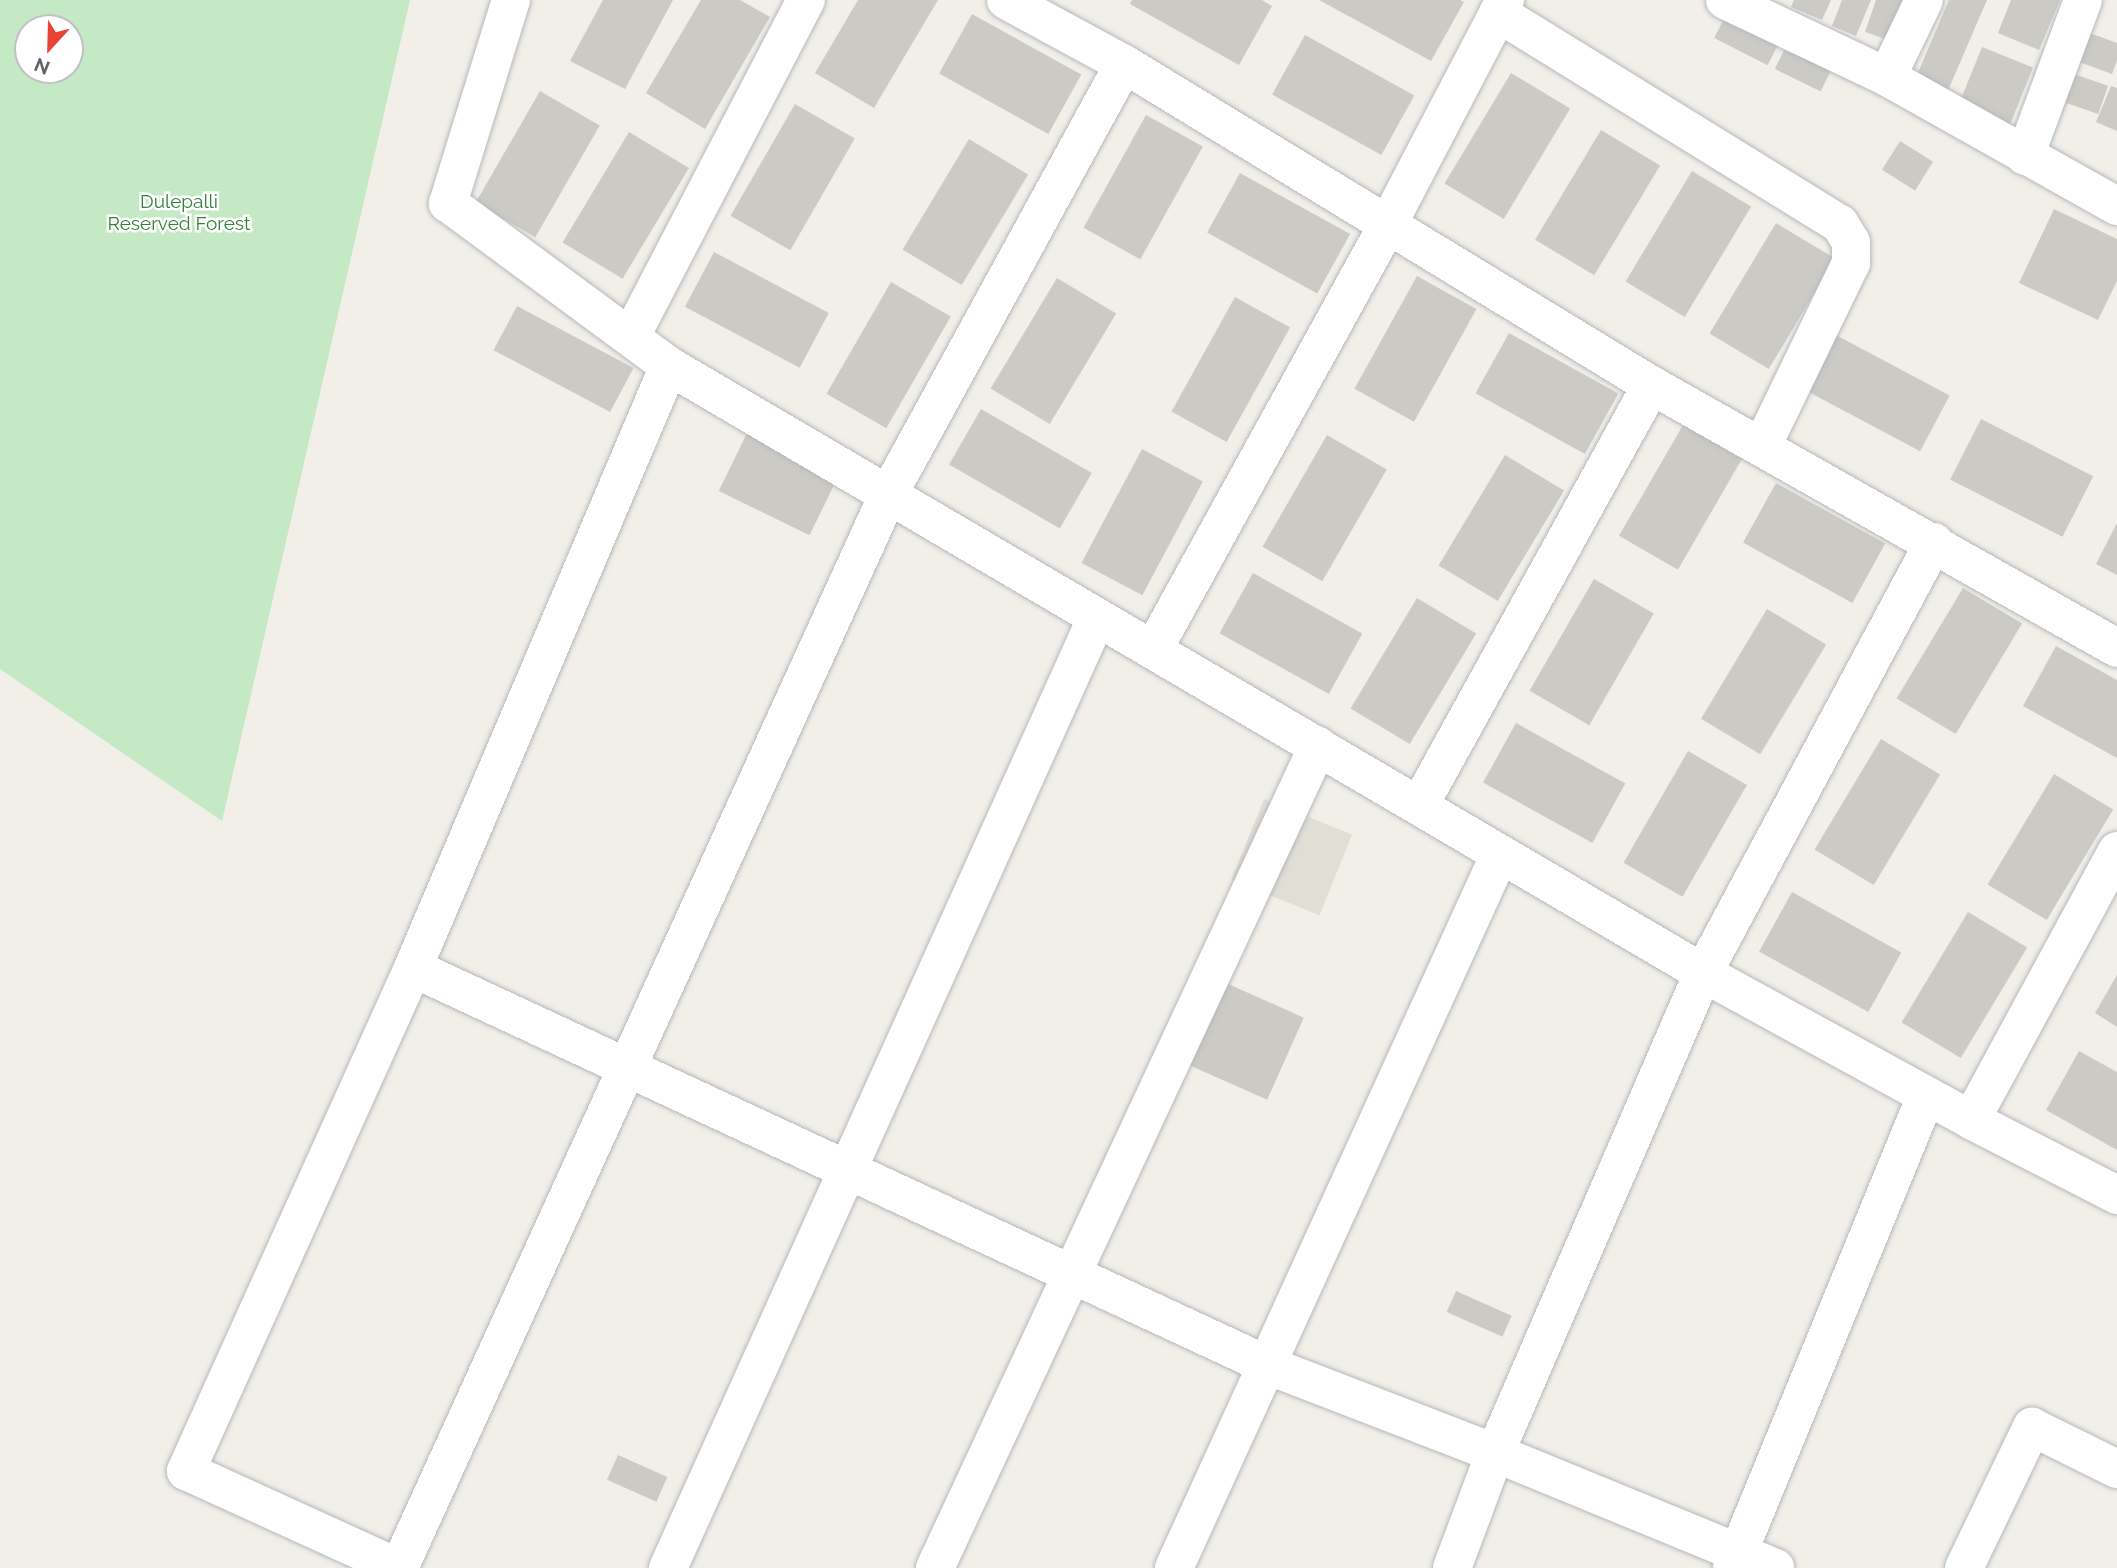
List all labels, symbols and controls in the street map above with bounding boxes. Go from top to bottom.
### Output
north arrow [14,14,84,84]
text: N [31,54,53,80]
park label: Dulepalli Reserved Forest [108,191,250,235]

